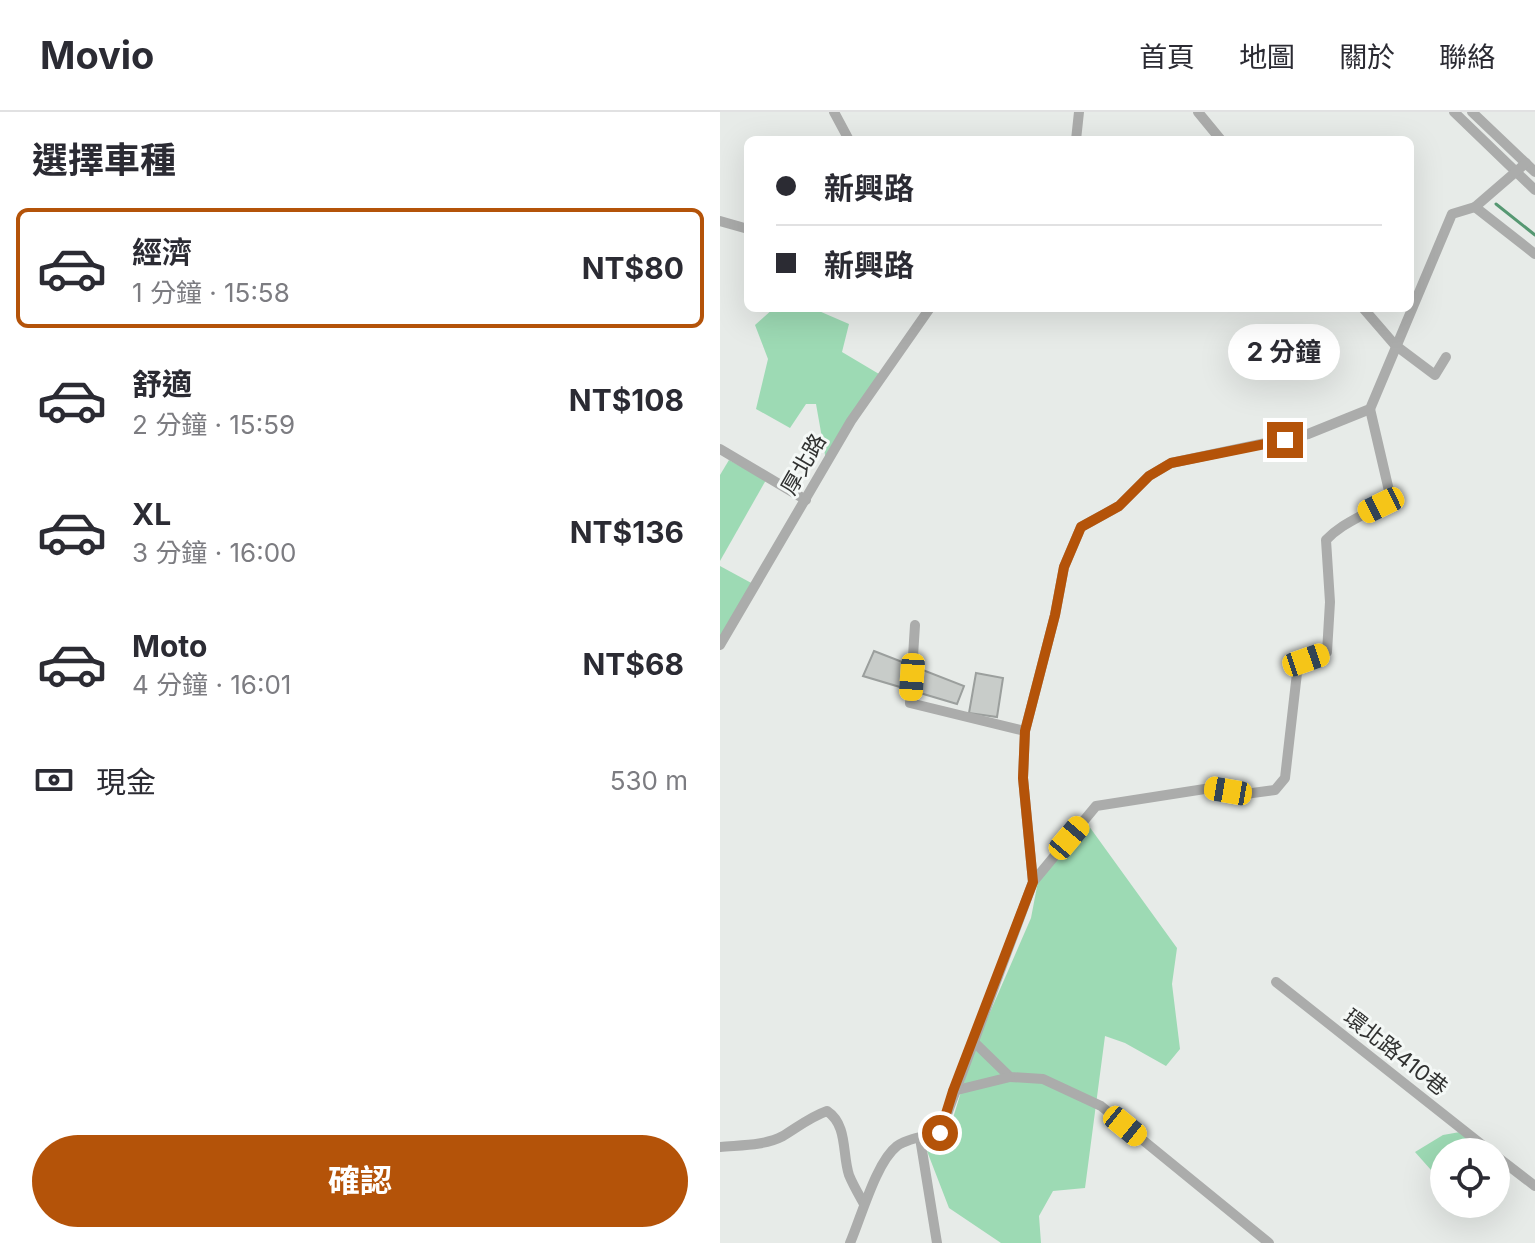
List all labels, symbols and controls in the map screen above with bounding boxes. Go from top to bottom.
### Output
text: Movio [40,32,154,78]
text: 首頁 [1139,40,1195,74]
text: 地圖 [1239,40,1295,74]
text: 關於 [1339,40,1395,74]
text: 聯絡 [1439,40,1495,74]
text: 選擇車種 [32,138,176,182]
text: 新興路 [824,170,914,206]
icon: car [36,232,108,304]
text: 經濟 [132,234,192,270]
text: 新興路 [824,247,914,283]
text: NT$80 [582,250,684,286]
text: 1 分鐘 · 15:58 [132,277,290,308]
callout: 2 分鐘 [1229,324,1341,380]
text: 2 分鐘 [1247,336,1321,367]
icon: car [36,364,108,436]
text: 舒適 [132,366,192,402]
text: NT$108 [569,382,684,418]
text: 2 分鐘 · 15:59 [132,409,295,440]
route end [1267,422,1303,458]
street label: 厚北路 [775,429,831,499]
car [1354,484,1408,526]
icon: car [36,496,108,568]
text: XL [132,496,171,532]
text: NT$136 [570,514,684,550]
text: 3 分鐘 · 16:00 [132,537,296,568]
icon: car [36,628,108,700]
text: Moto [132,628,207,664]
car [1279,641,1333,679]
text: NT$68 [582,646,684,682]
car [898,652,926,702]
text: 4 分鐘 · 16:01 [132,669,291,700]
icon: cash [32,758,76,802]
text: 現金 [96,764,156,800]
text: 530 m [610,765,688,796]
car [1202,775,1254,807]
car [1044,812,1094,864]
street label: 環北路410巷 [1339,1003,1453,1101]
car [1099,1102,1151,1150]
route start [922,1115,958,1151]
button: 確認 [32,1135,688,1227]
map controls [1430,1138,1510,1218]
button: locate [1430,1138,1510,1218]

